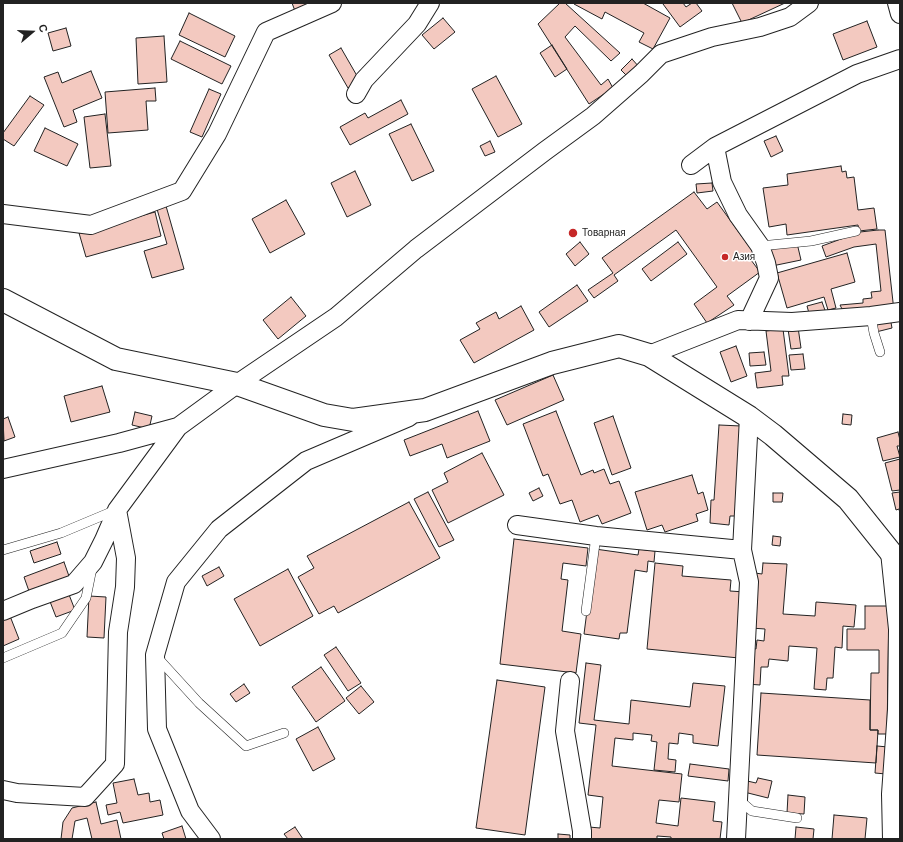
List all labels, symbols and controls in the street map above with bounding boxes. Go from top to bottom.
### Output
north arrow [12,12,52,52]
text: С [36,22,50,34]
marker: Товарная [567,227,579,239]
place label: Товарная [582,227,626,239]
place label: Азия [733,251,755,263]
marker: Азия [720,252,730,262]

